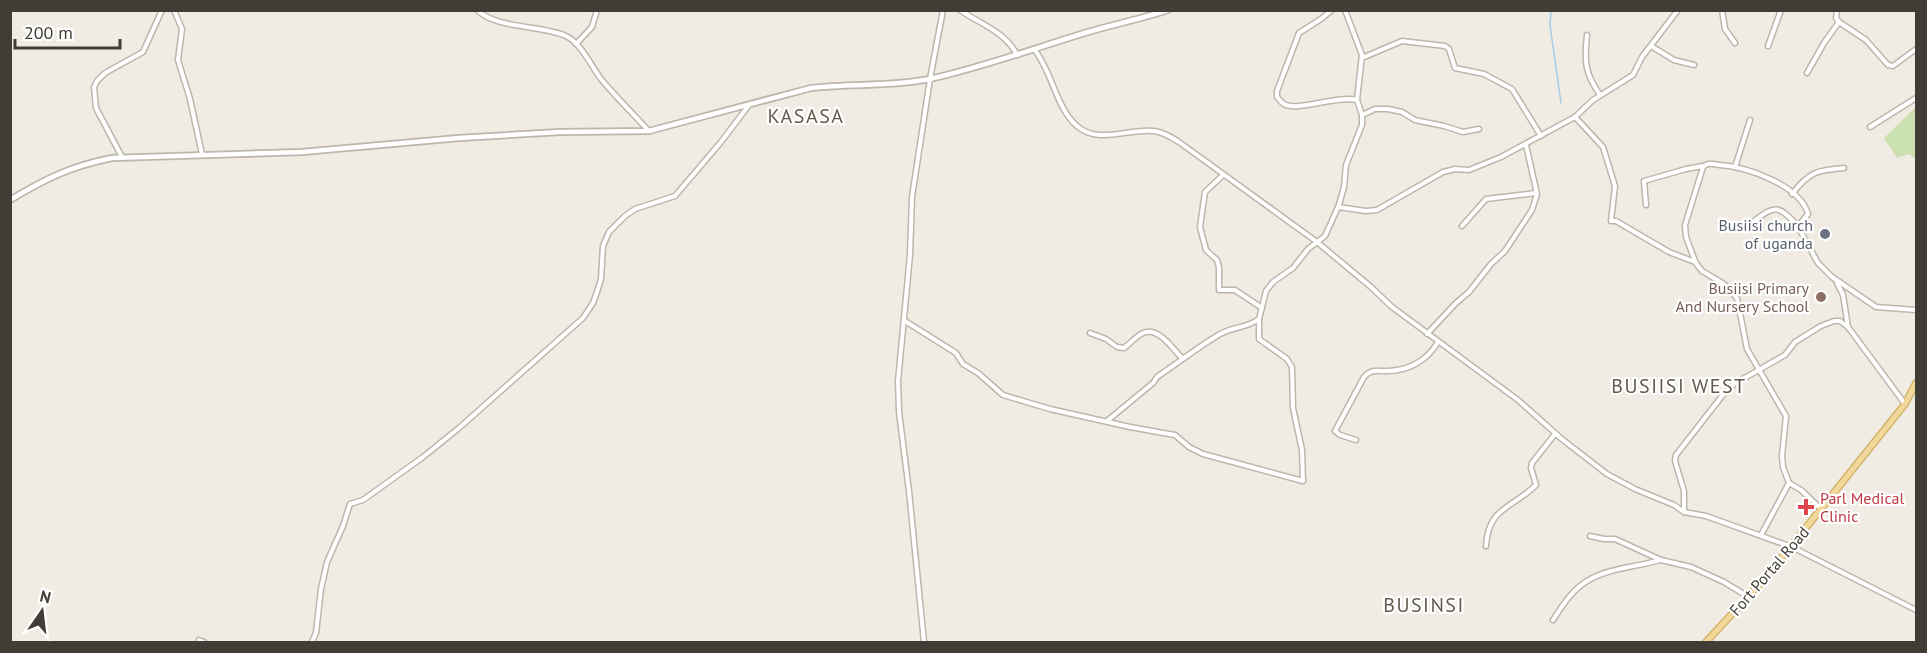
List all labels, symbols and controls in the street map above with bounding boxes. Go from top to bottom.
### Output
scale bar [15,12,120,50]
text: 200 m [24,21,73,44]
district label: KASASA [768,103,844,129]
place label: Busiisi church of uganda [1718,215,1813,253]
marker: Busiisi church of uganda [1818,227,1832,241]
place label: Busiisi Primary And Nursery School [1675,278,1810,316]
marker: Busiisi Primary And Nursery School [1814,290,1828,304]
district label: BUSIISI WEST [1611,373,1747,399]
place label: Parl Medical Clinic [1820,488,1905,526]
marker: Parl Medical Clinic [1797,498,1815,516]
street label: Fort Portal Road [1725,522,1813,620]
north arrow [12,581,72,641]
text: N [38,585,53,607]
district label: BUSINSI [1383,592,1465,618]

